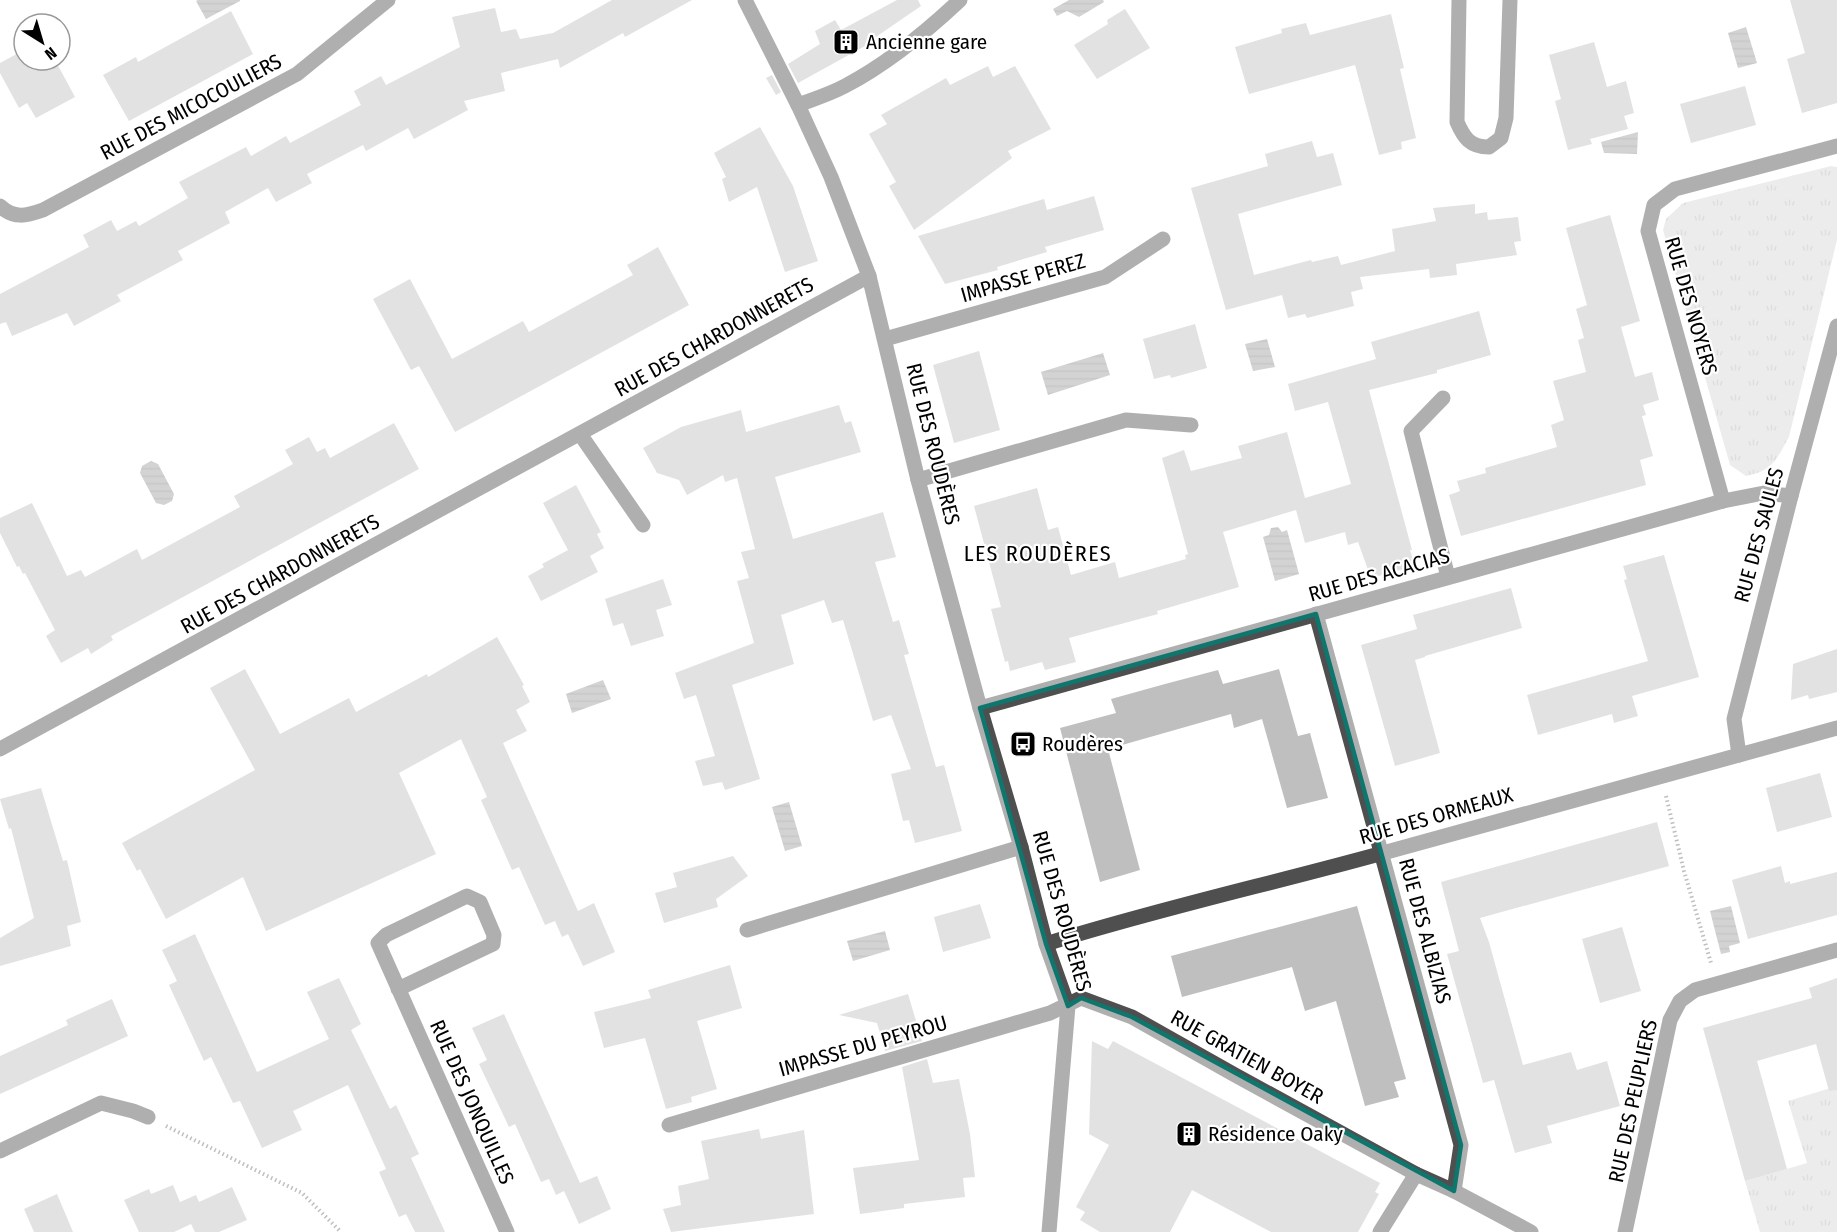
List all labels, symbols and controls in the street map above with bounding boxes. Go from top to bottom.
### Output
north arrow [12,12,72,72]
building icon: Ancienne gare [831,27,861,57]
place label: Ancienne gare [866,29,987,55]
text: N [41,43,60,64]
street label: RUE DES MICOCOULIERS [96,48,286,166]
street label: RUE DES NOYERS [1659,234,1723,378]
street label: IMPASSE PEREZ [958,248,1088,308]
street label: RUE DES CHARDONNERETS [610,272,818,402]
street label: RUE DES ROUDÈRES [900,360,966,528]
street label: RUE DES SAULES [1729,465,1789,605]
street label: RUE DES CHARDONNERETS [176,509,384,639]
district label: LES ROUDÈRES [964,540,1112,567]
street label: RUE DES ACACIAS [1305,542,1453,608]
bus stop icon: Roudères [1008,729,1038,759]
place label: Roudères [1042,731,1123,757]
street label: RUE DES ORMEAUX [1356,781,1516,850]
street label: RUE DES ROUDÈRES [1027,828,1097,994]
street label: RUE DES ALBIZIAS [1393,855,1457,1007]
street label: RUE GRATIEN BOYER [1166,1004,1328,1110]
street label: IMPASSE DU PEYROU [776,1010,950,1082]
street label: RUE DES JONQUILLES [424,1016,520,1188]
street label: RUE DES PEUPLIERS [1603,1017,1663,1185]
building icon: Résidence Oaky [1174,1119,1204,1149]
place label: Résidence Oaky [1208,1121,1343,1147]

